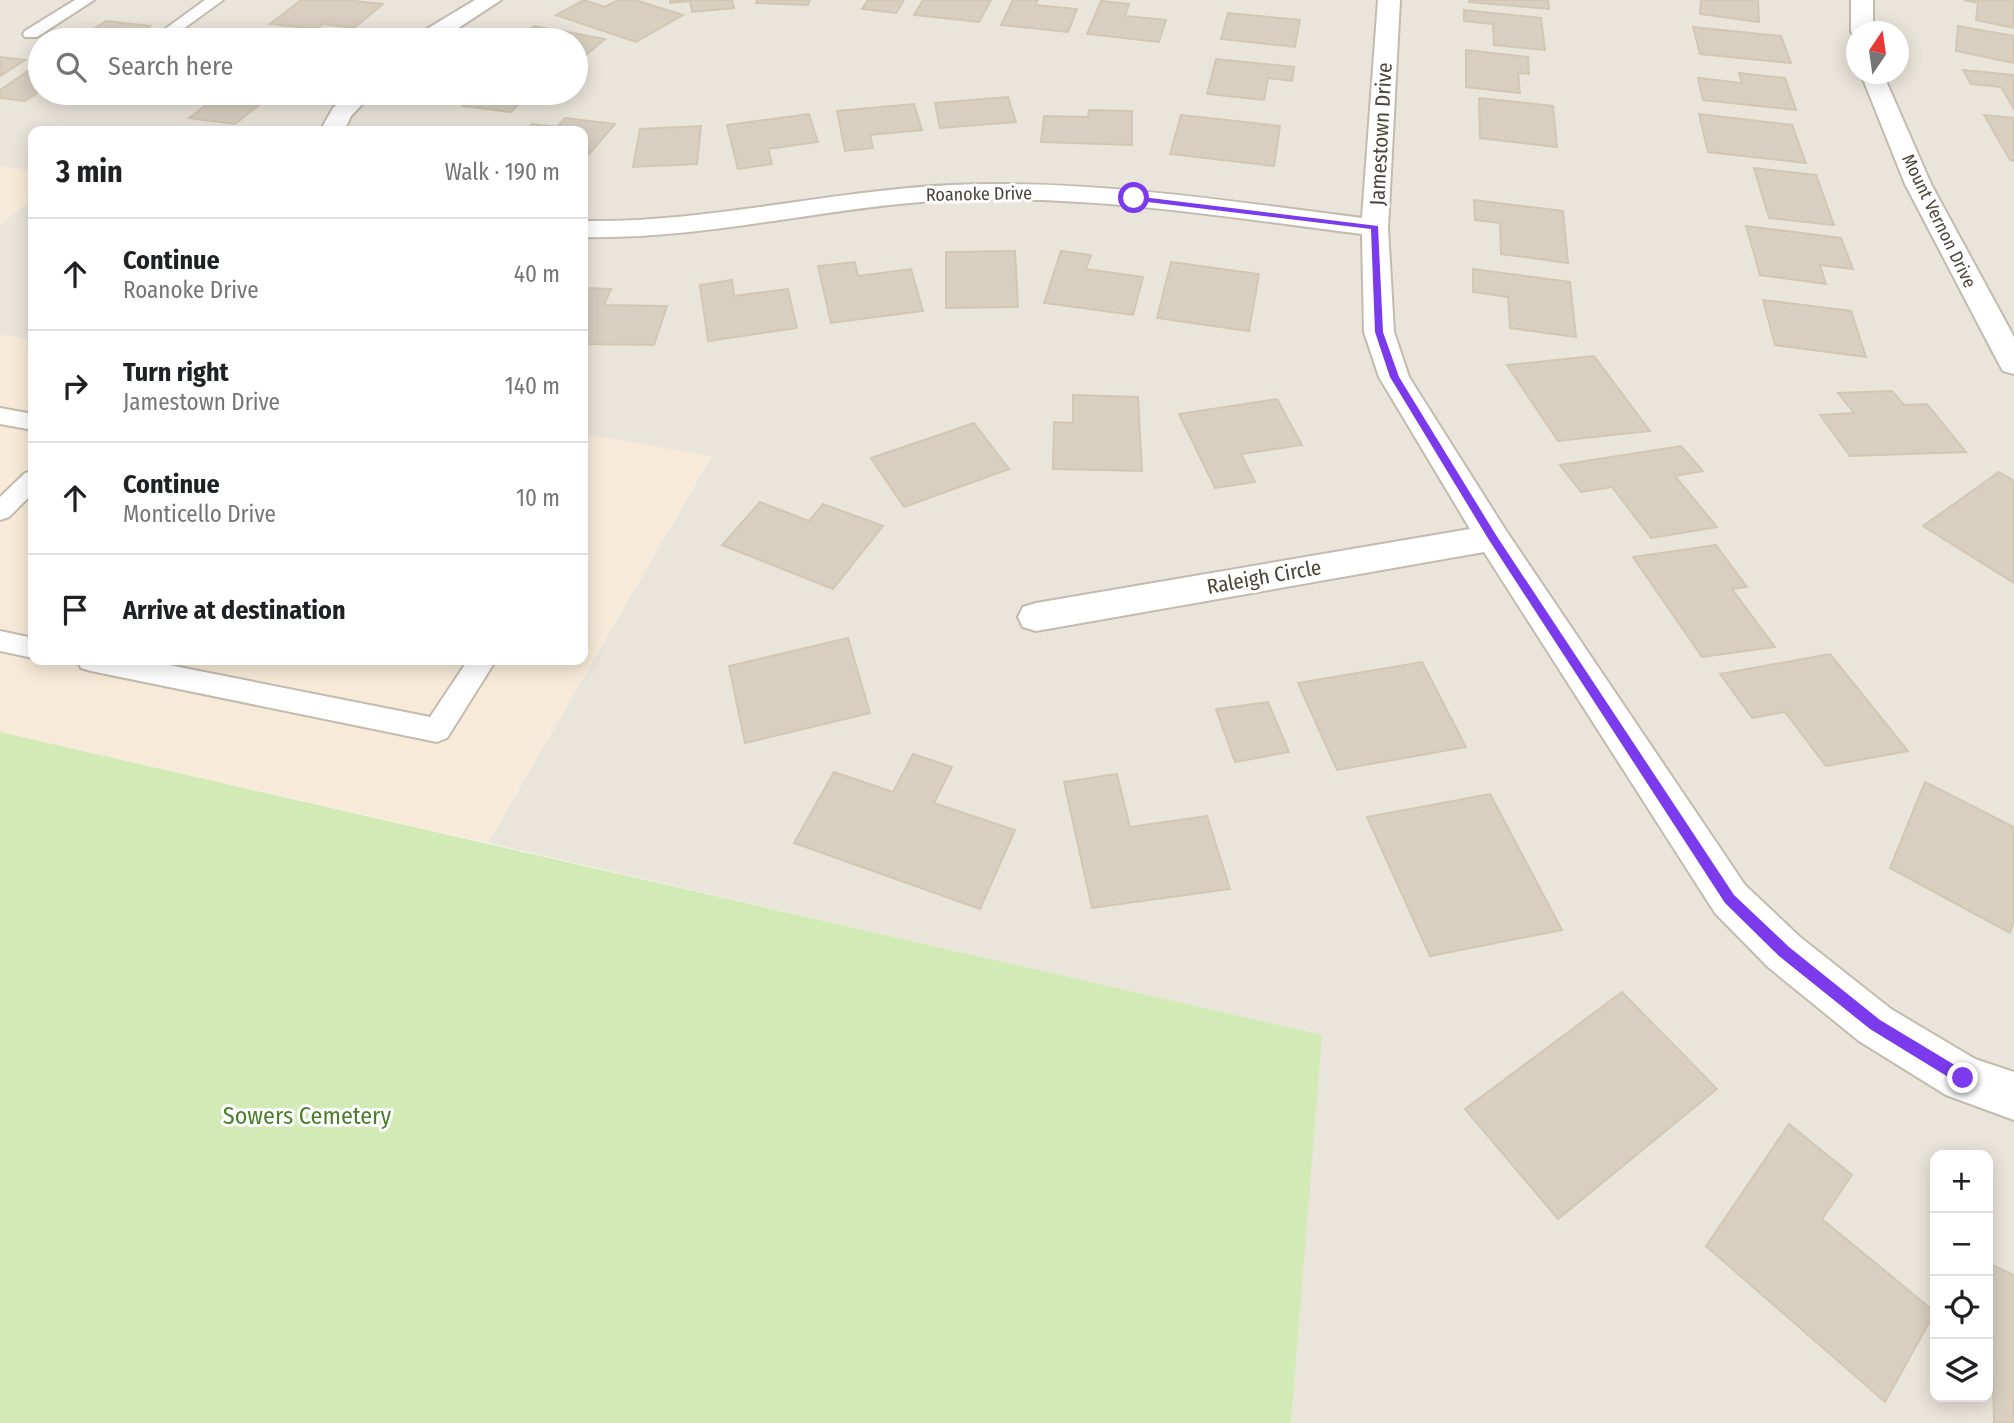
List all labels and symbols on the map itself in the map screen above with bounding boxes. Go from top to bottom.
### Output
north arrow [1846,21,1909,84]
street label: Jamestown Drive [1364,62,1398,206]
street label: Mount Vernon Drive [1897,151,1981,292]
street label: Roanoke Drive [926,182,1032,206]
route start [1118,182,1149,213]
street label: Raleigh Circle [1205,554,1323,600]
route end [1947,1062,1978,1093]
park label: Sowers Cemetery [223,1102,391,1130]

